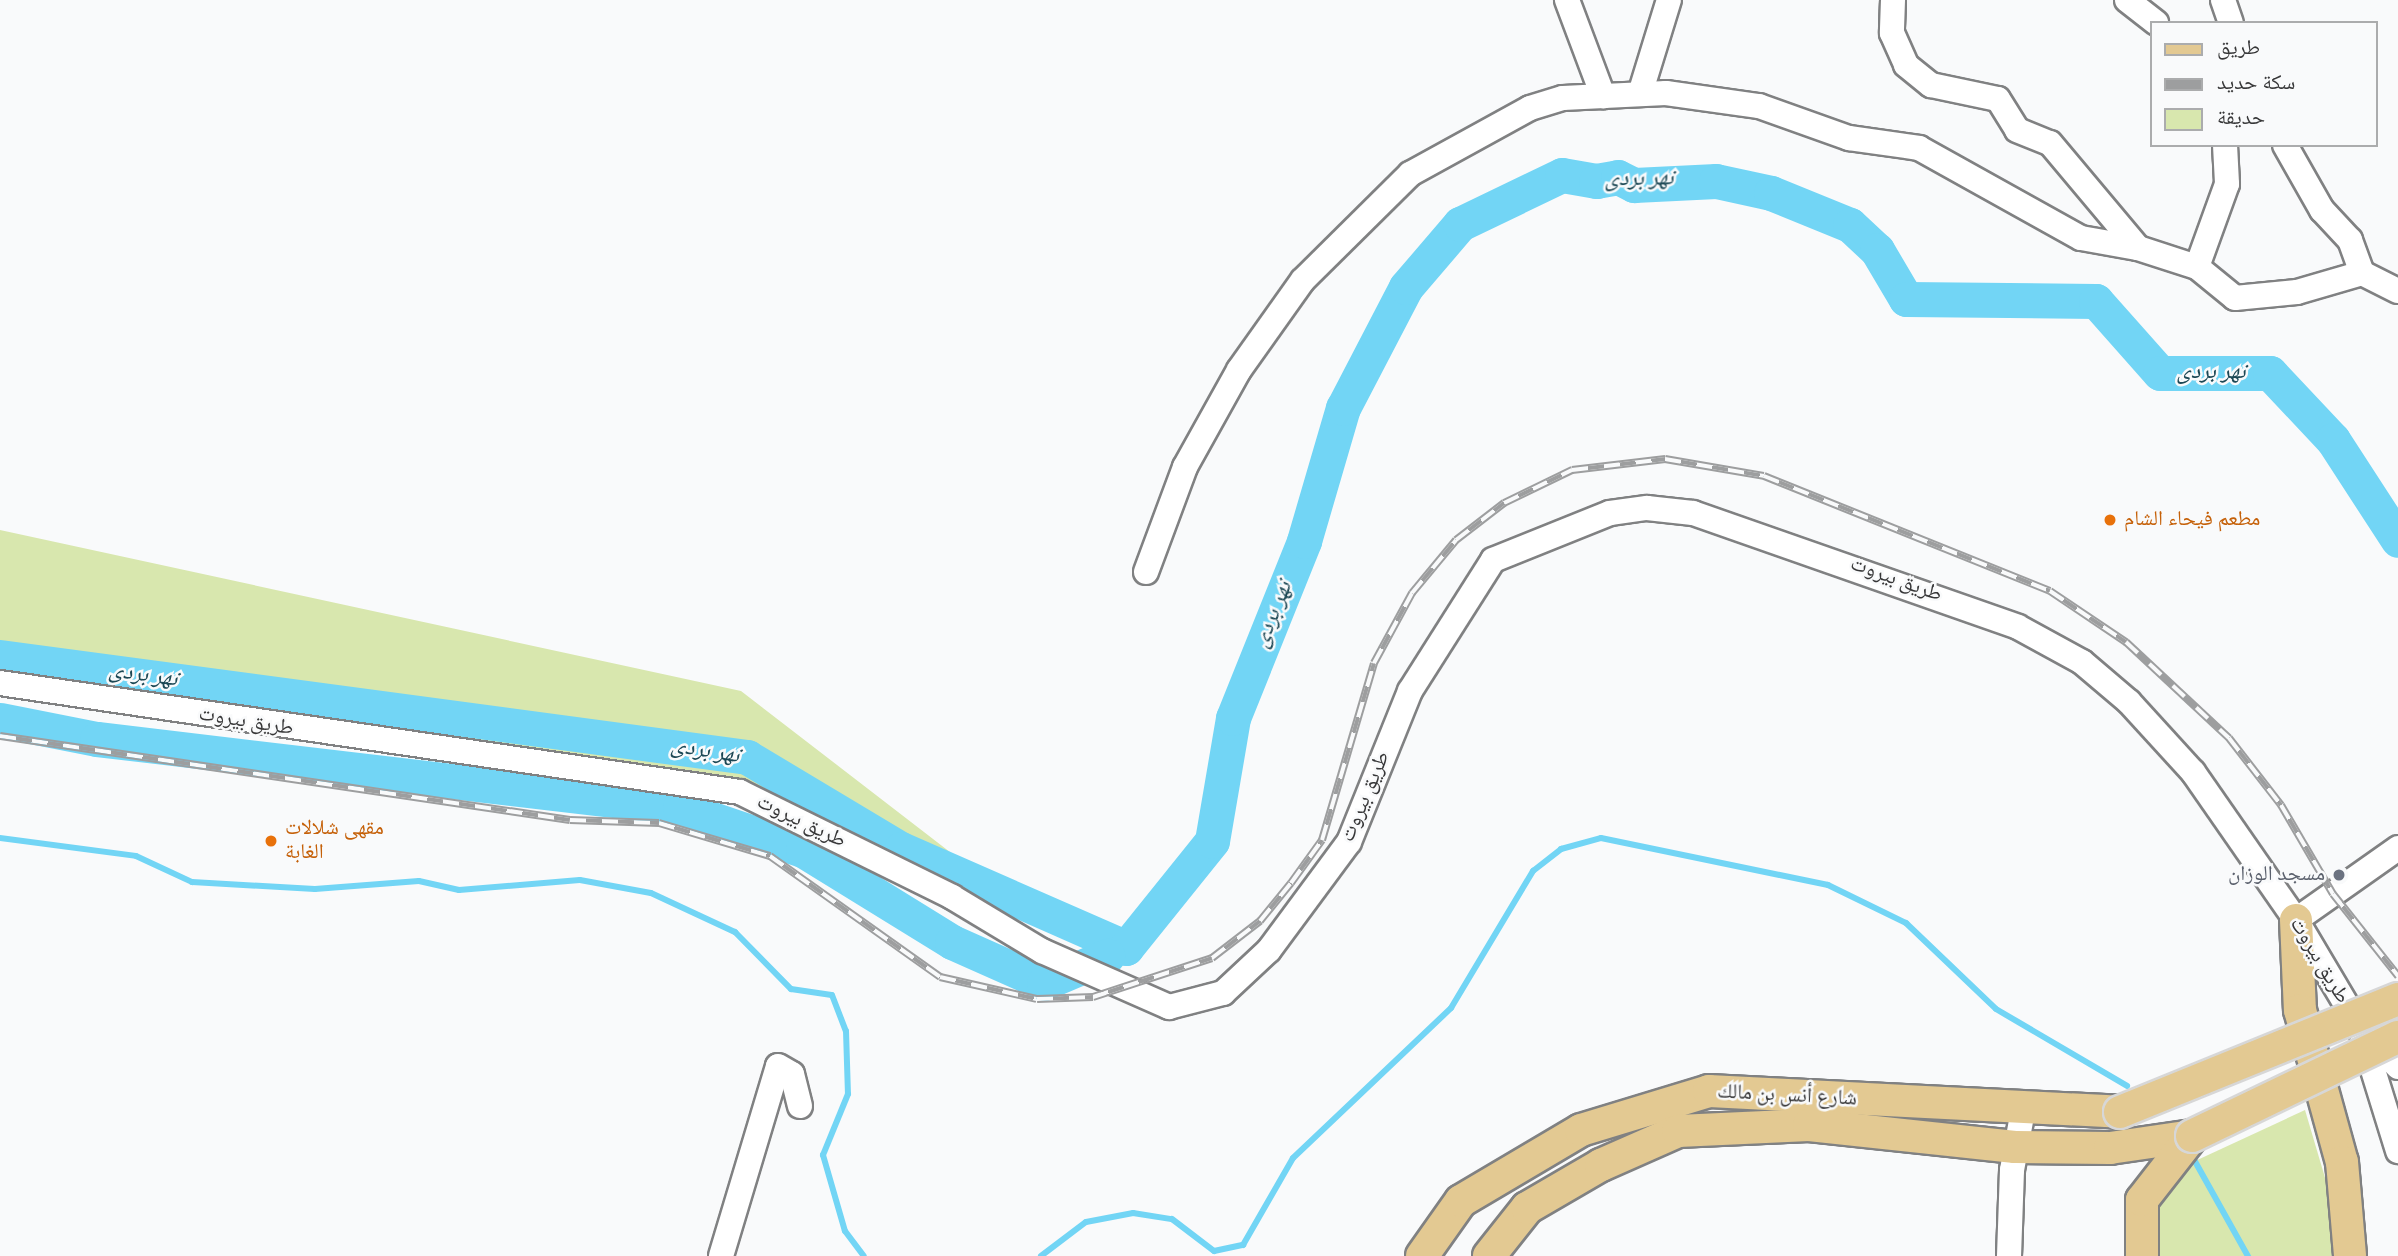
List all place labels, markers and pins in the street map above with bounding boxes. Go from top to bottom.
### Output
place label: مطعم فيحاء الشام [2124,507,2260,533]
marker: مطعم فيحاء الشام [2102,512,2118,528]
place label: مقهى شلالات الغابة [285,816,384,866]
marker: مقهى شلالات الغابة [263,833,279,849]
place label: مسجد الوزان [2228,862,2325,888]
marker: مسجد الوزان [2331,867,2347,883]

